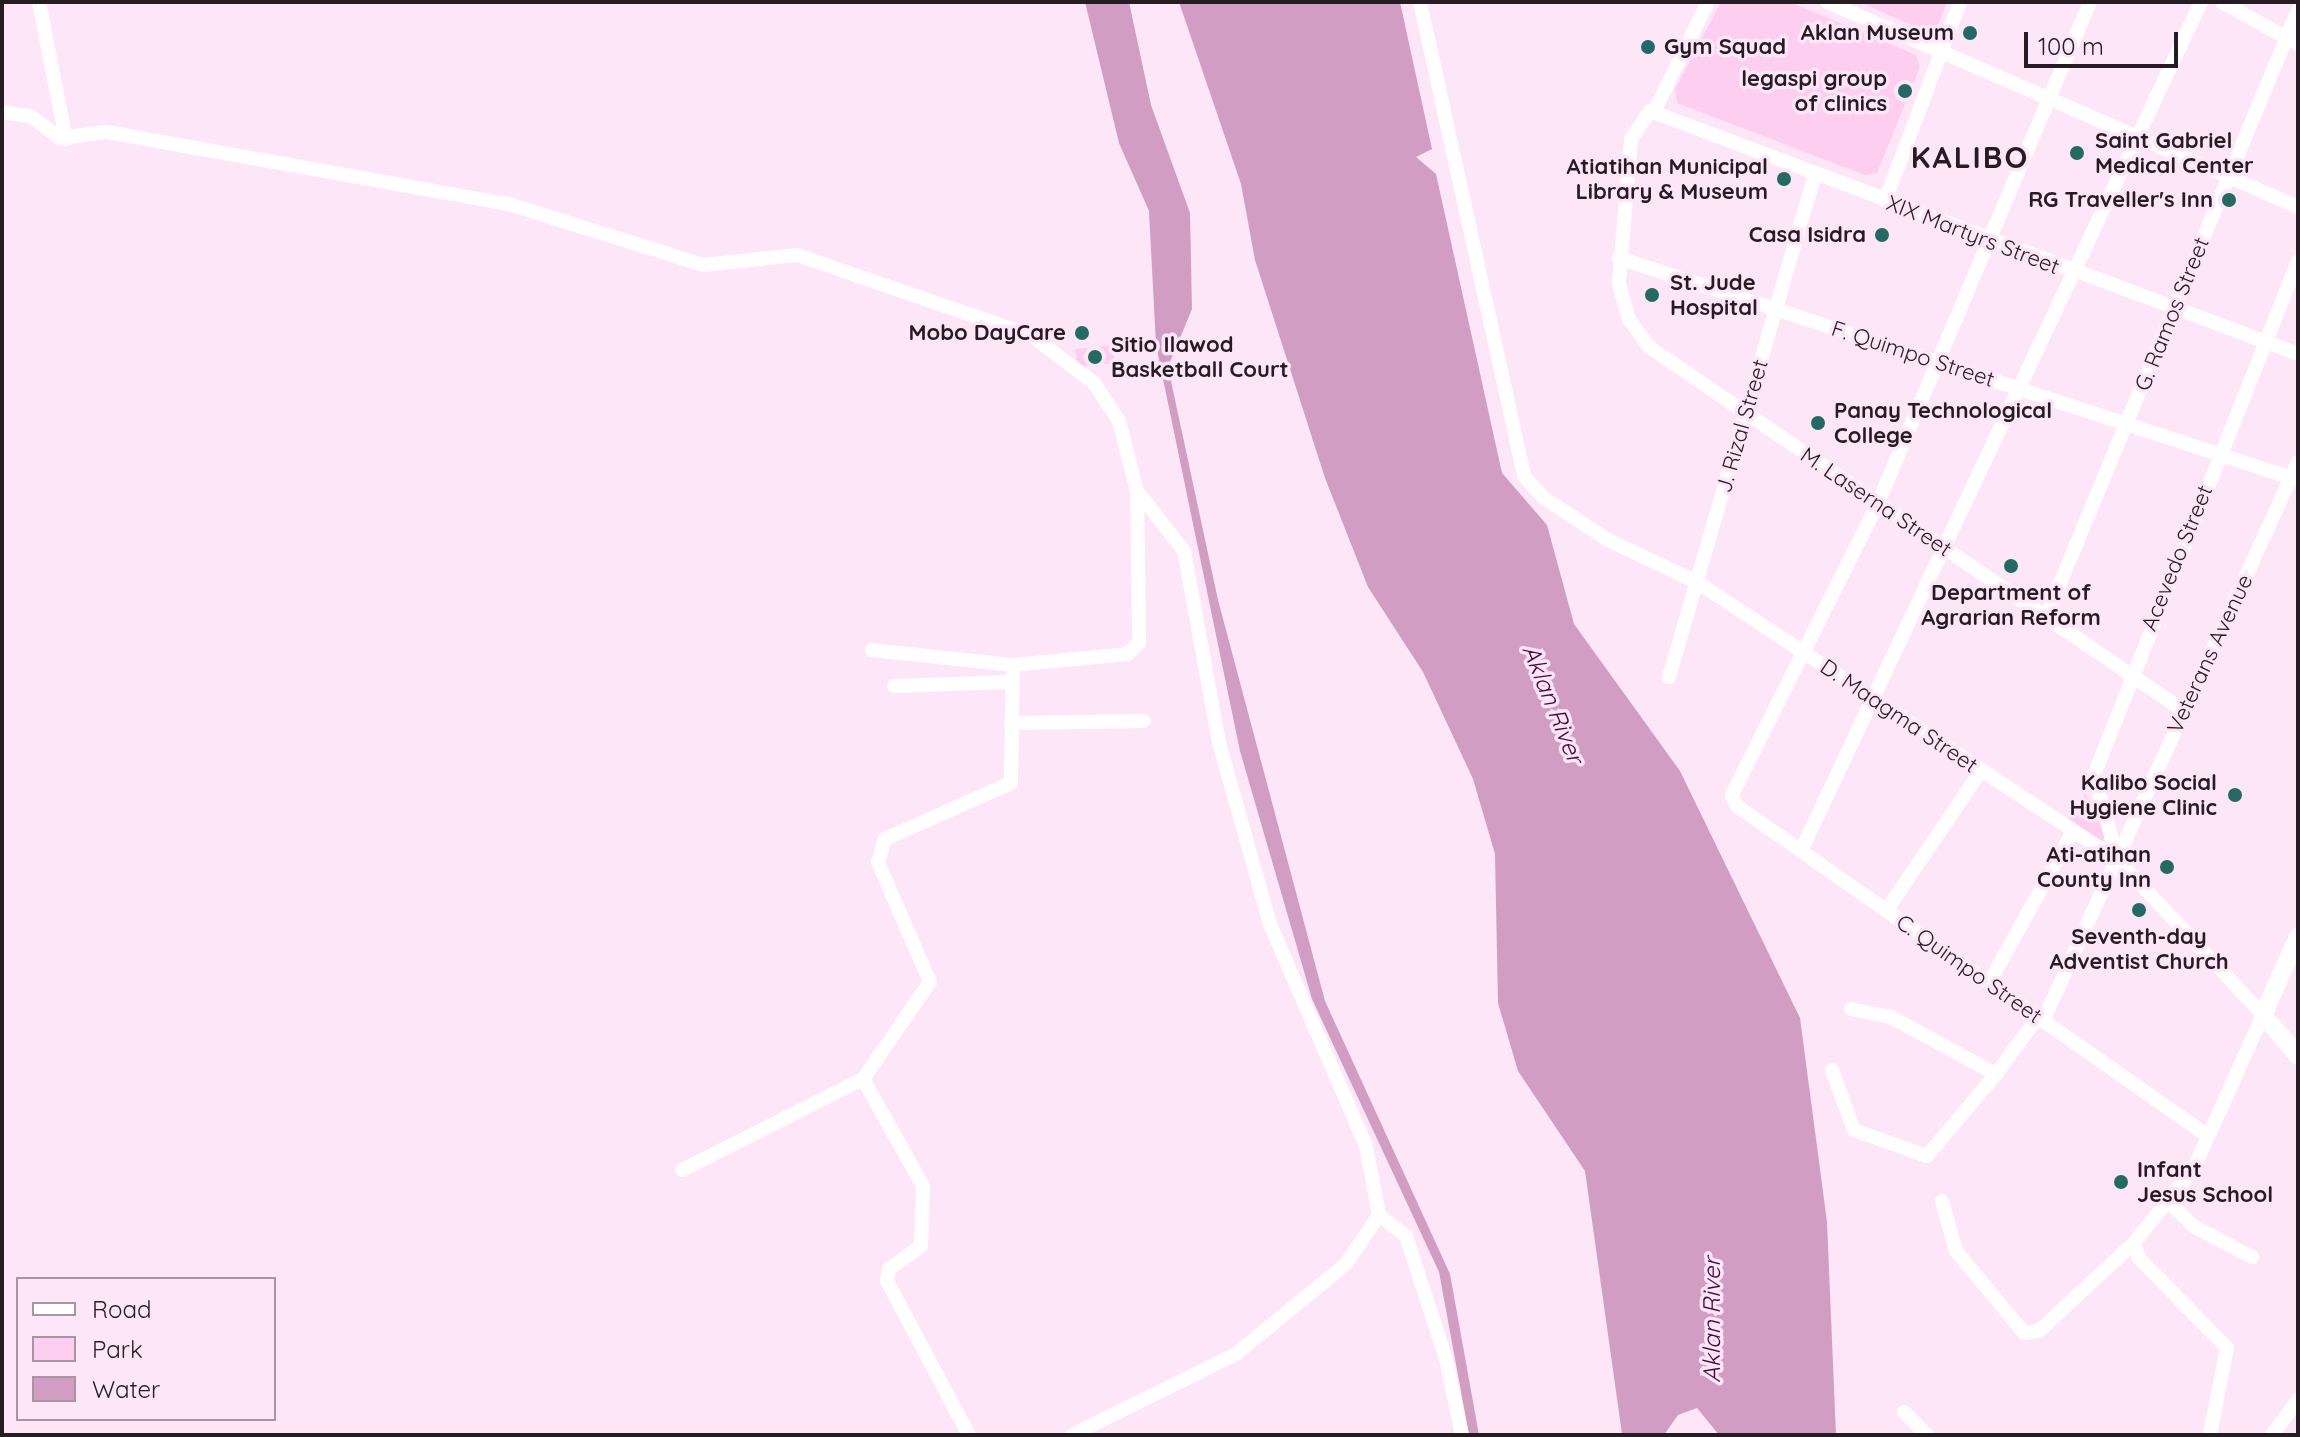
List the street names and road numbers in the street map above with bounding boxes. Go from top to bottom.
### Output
street label: XIX Martyrs Street [1883,190,2063,280]
street label: G. Ramos Street [2129,233,2215,395]
street label: F. Quimpo Street [1828,315,1998,393]
street label: J. Rizal Street [1710,356,1774,496]
street label: M. Laserna Street [1795,442,1957,562]
street label: Acevedo Street [2136,481,2218,635]
street label: Veterans Avenue [2162,570,2258,738]
street label: D. Maagma Street [1815,654,1983,778]
street label: C. Quimpo Street [1891,909,2047,1029]

